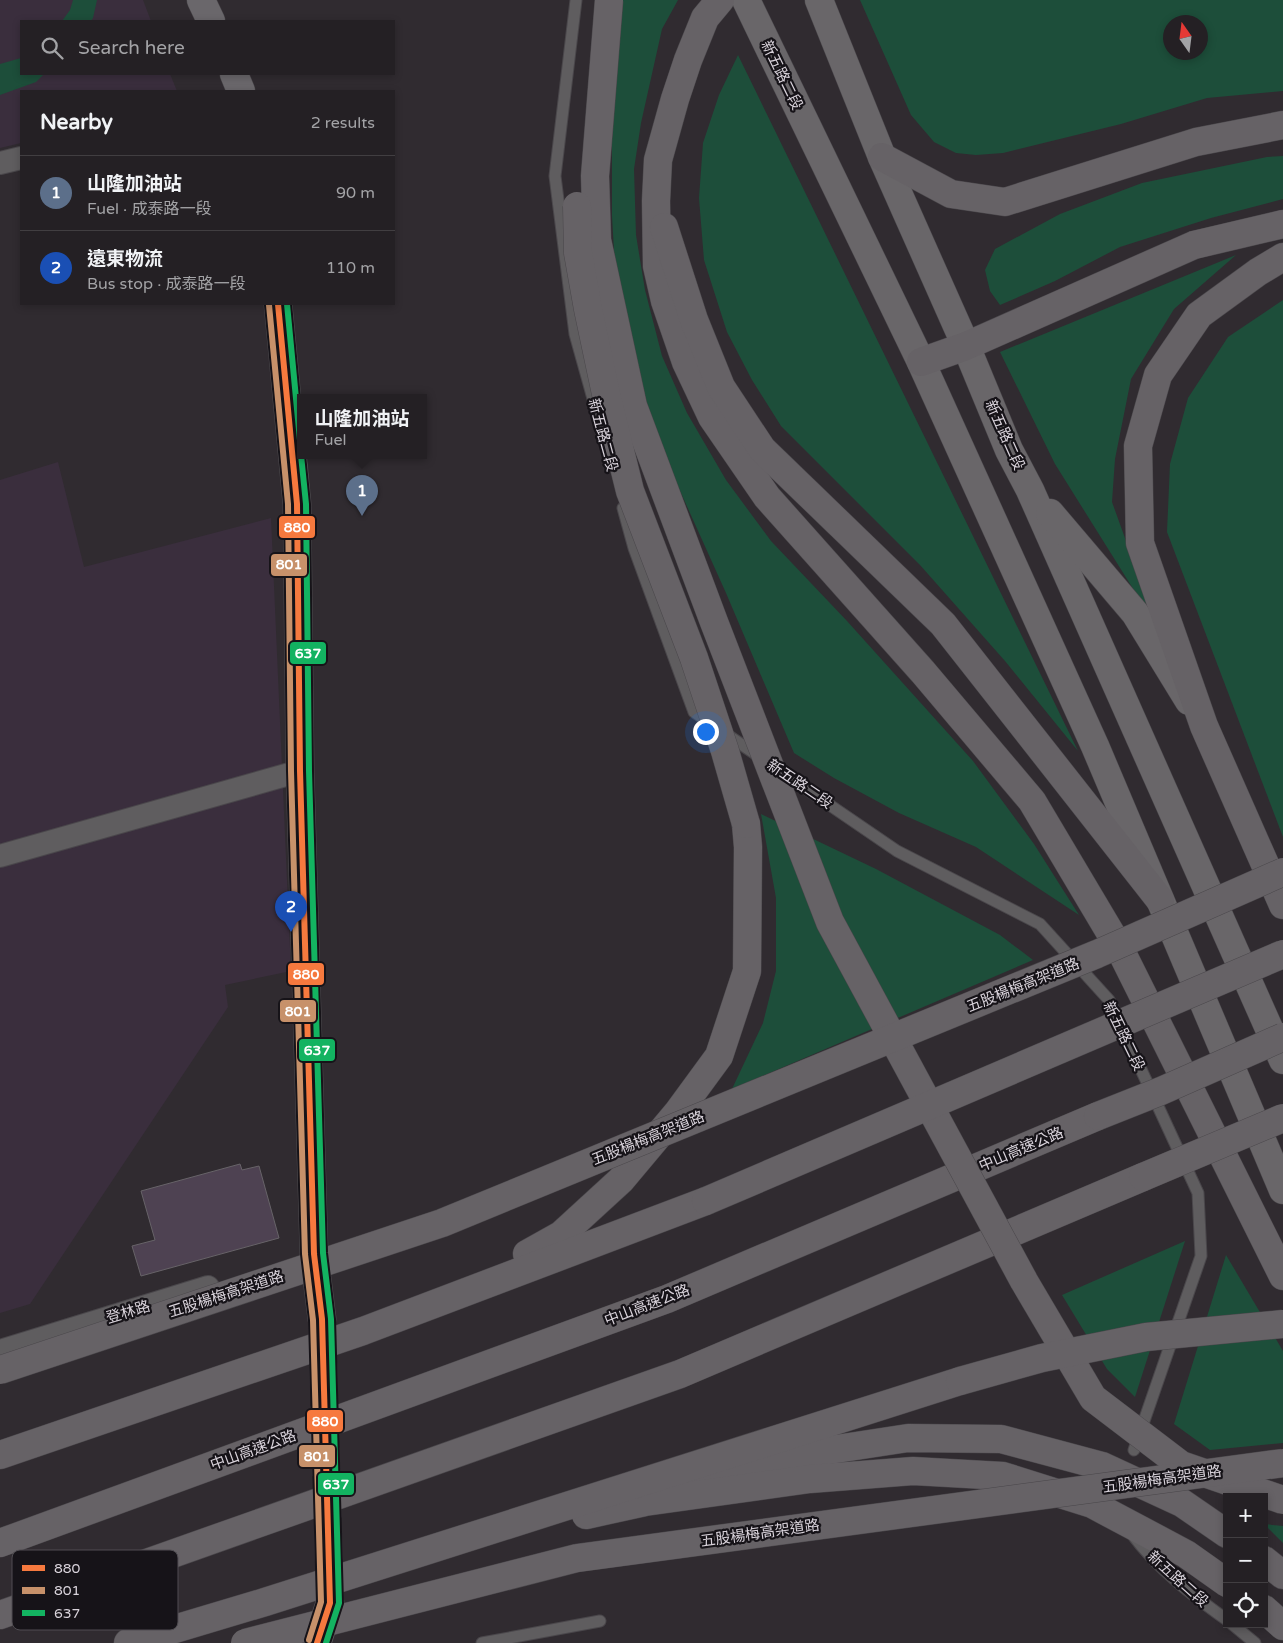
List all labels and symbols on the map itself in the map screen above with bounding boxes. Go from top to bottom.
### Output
north arrow [1163,15,1208,60]
street label: 新五路二段 [757,37,807,113]
street label: 新五路二段 [585,396,621,474]
street label: 新五路二段 [982,397,1028,473]
pin: 1 [346,475,378,516]
line badge: 880 [278,515,316,539]
text: 880 [284,519,310,536]
line badge: 801 [270,553,308,577]
text: 801 [276,556,302,573]
line badge: 637 [289,641,327,665]
text: 637 [295,645,321,662]
your location [693,719,719,745]
street label: 新五路二段 [764,756,836,812]
pin: 2 [275,891,307,932]
street label: 五股楊梅高架道路 [964,954,1082,1016]
line badge: 880 [287,962,325,986]
text: 880 [293,966,319,983]
street label: 新五路二段 [1099,998,1149,1074]
line badge: 801 [279,999,317,1023]
text: 801 [285,1003,311,1020]
line badge: 637 [298,1038,336,1062]
text: 637 [304,1042,330,1059]
street label: 五股楊梅高架道路 [589,1107,707,1169]
street label: 中山高速公路 [976,1123,1066,1175]
street label: 五股楊梅高架道路 [166,1267,286,1321]
street label: 中山高速公路 [602,1280,692,1330]
street label: 登林路 [104,1297,152,1327]
line badge: 880 [306,1409,344,1433]
text: 880 [312,1413,338,1430]
street label: 中山高速公路 [208,1426,298,1474]
line badge: 801 [298,1444,336,1468]
text: 801 [304,1448,330,1465]
street label: 五股楊梅高架道路 [1101,1462,1223,1496]
line badge: 637 [317,1472,355,1496]
text: 637 [323,1476,349,1493]
street label: 五股楊梅高架道路 [699,1516,821,1550]
street label: 新五路二段 [1144,1547,1212,1611]
legend [12,1550,178,1630]
text: 880 [54,1560,81,1577]
text: 801 [54,1582,80,1599]
text: 637 [54,1605,80,1622]

